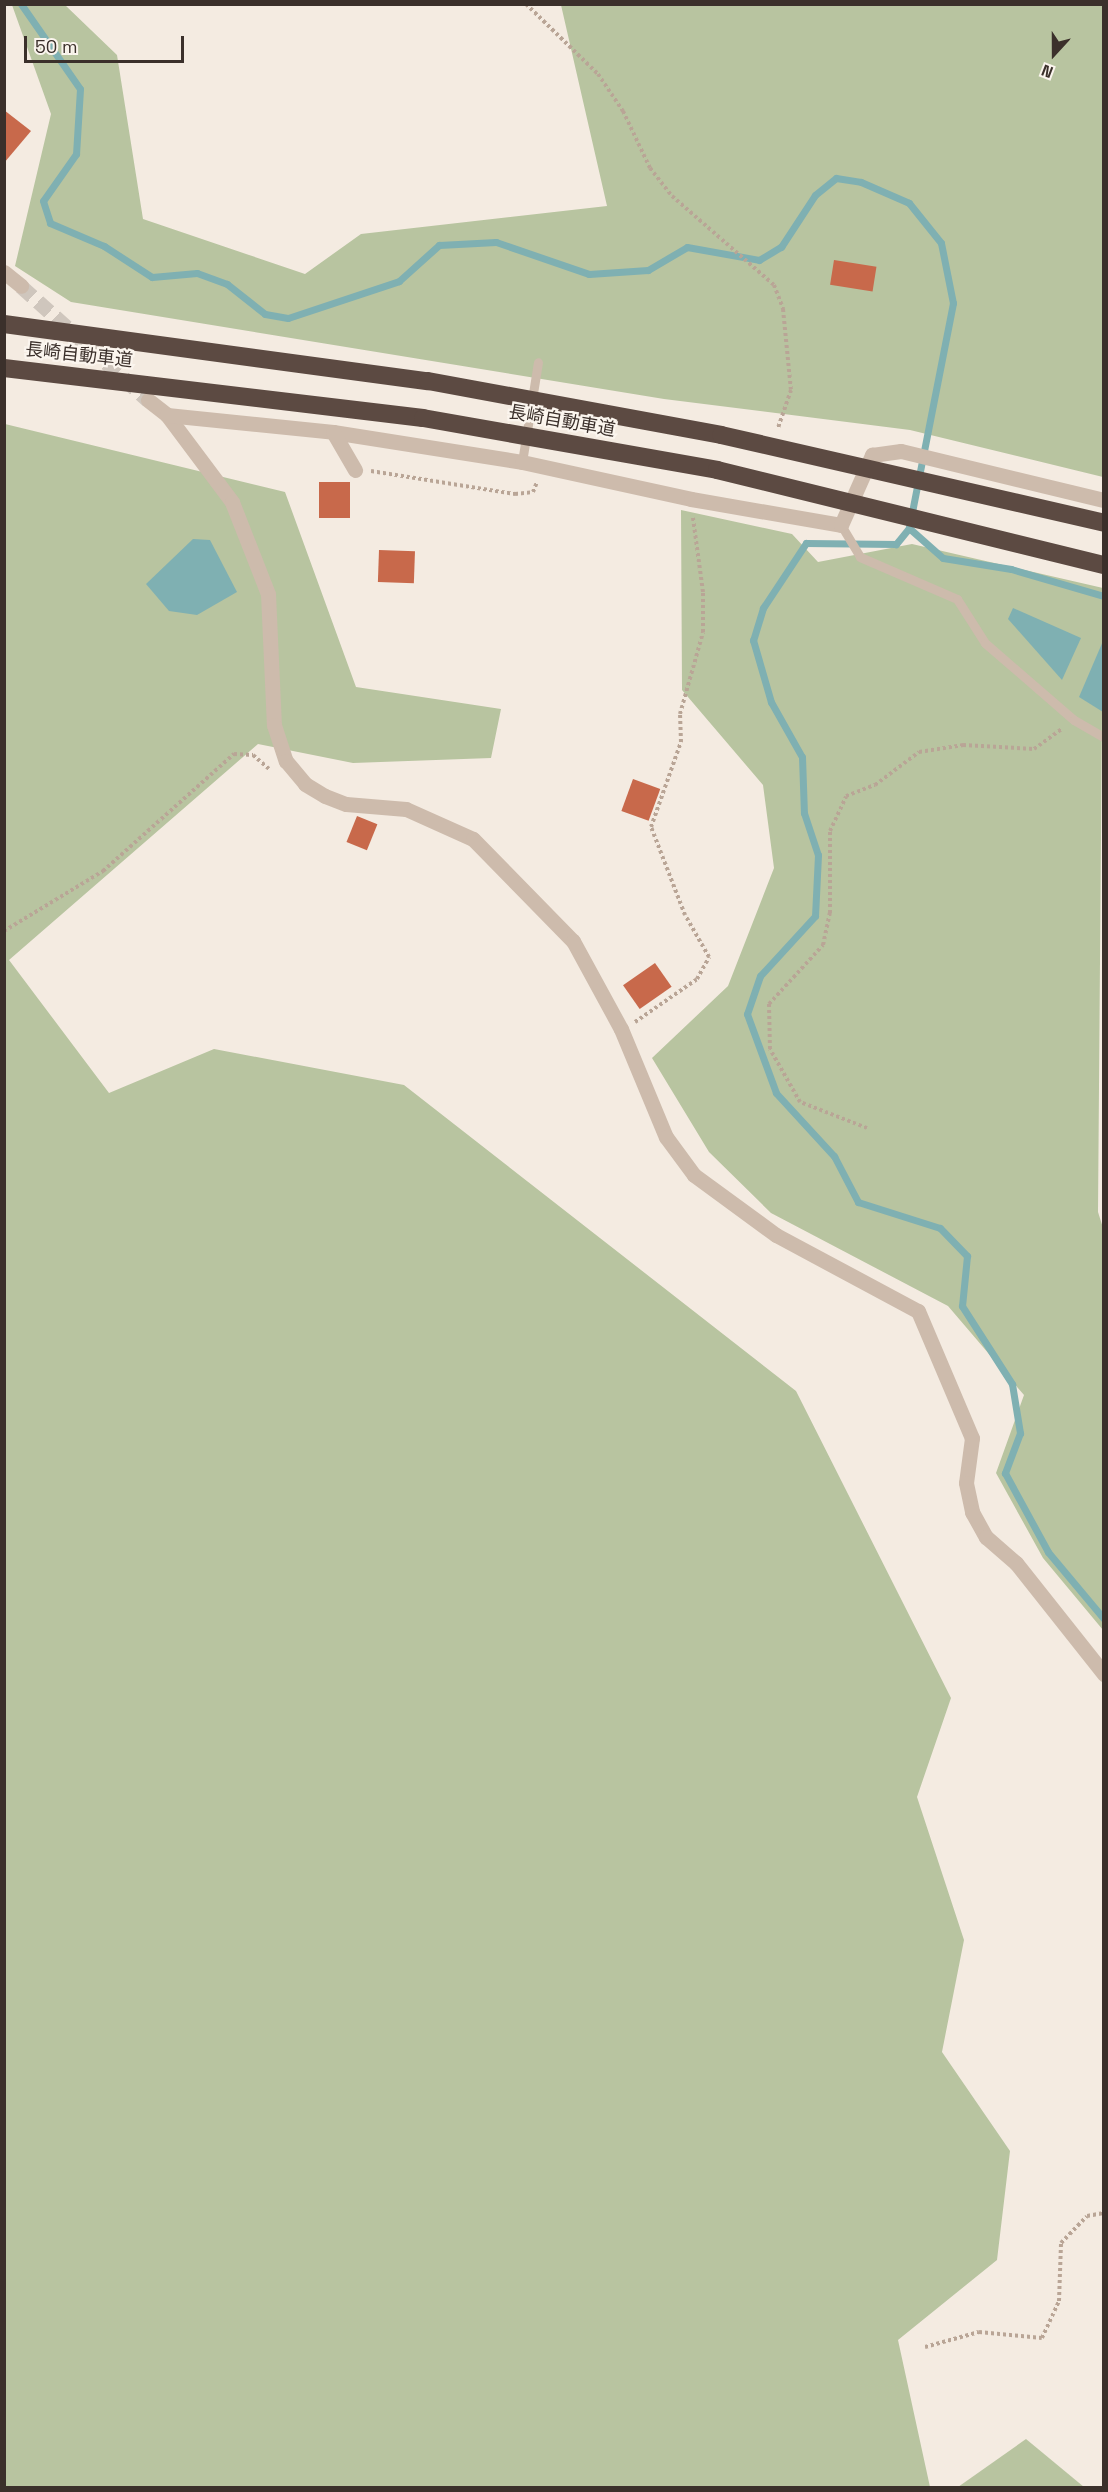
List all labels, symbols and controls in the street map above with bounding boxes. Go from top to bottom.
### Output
scale bar [27,24,188,62]
north arrow [1024,24,1084,84]
text: 50 m [35,35,77,58]
text: N [1039,60,1056,83]
street label: 長崎自動車道 [24,339,134,371]
street label: 長崎自動車道 [507,401,617,441]

